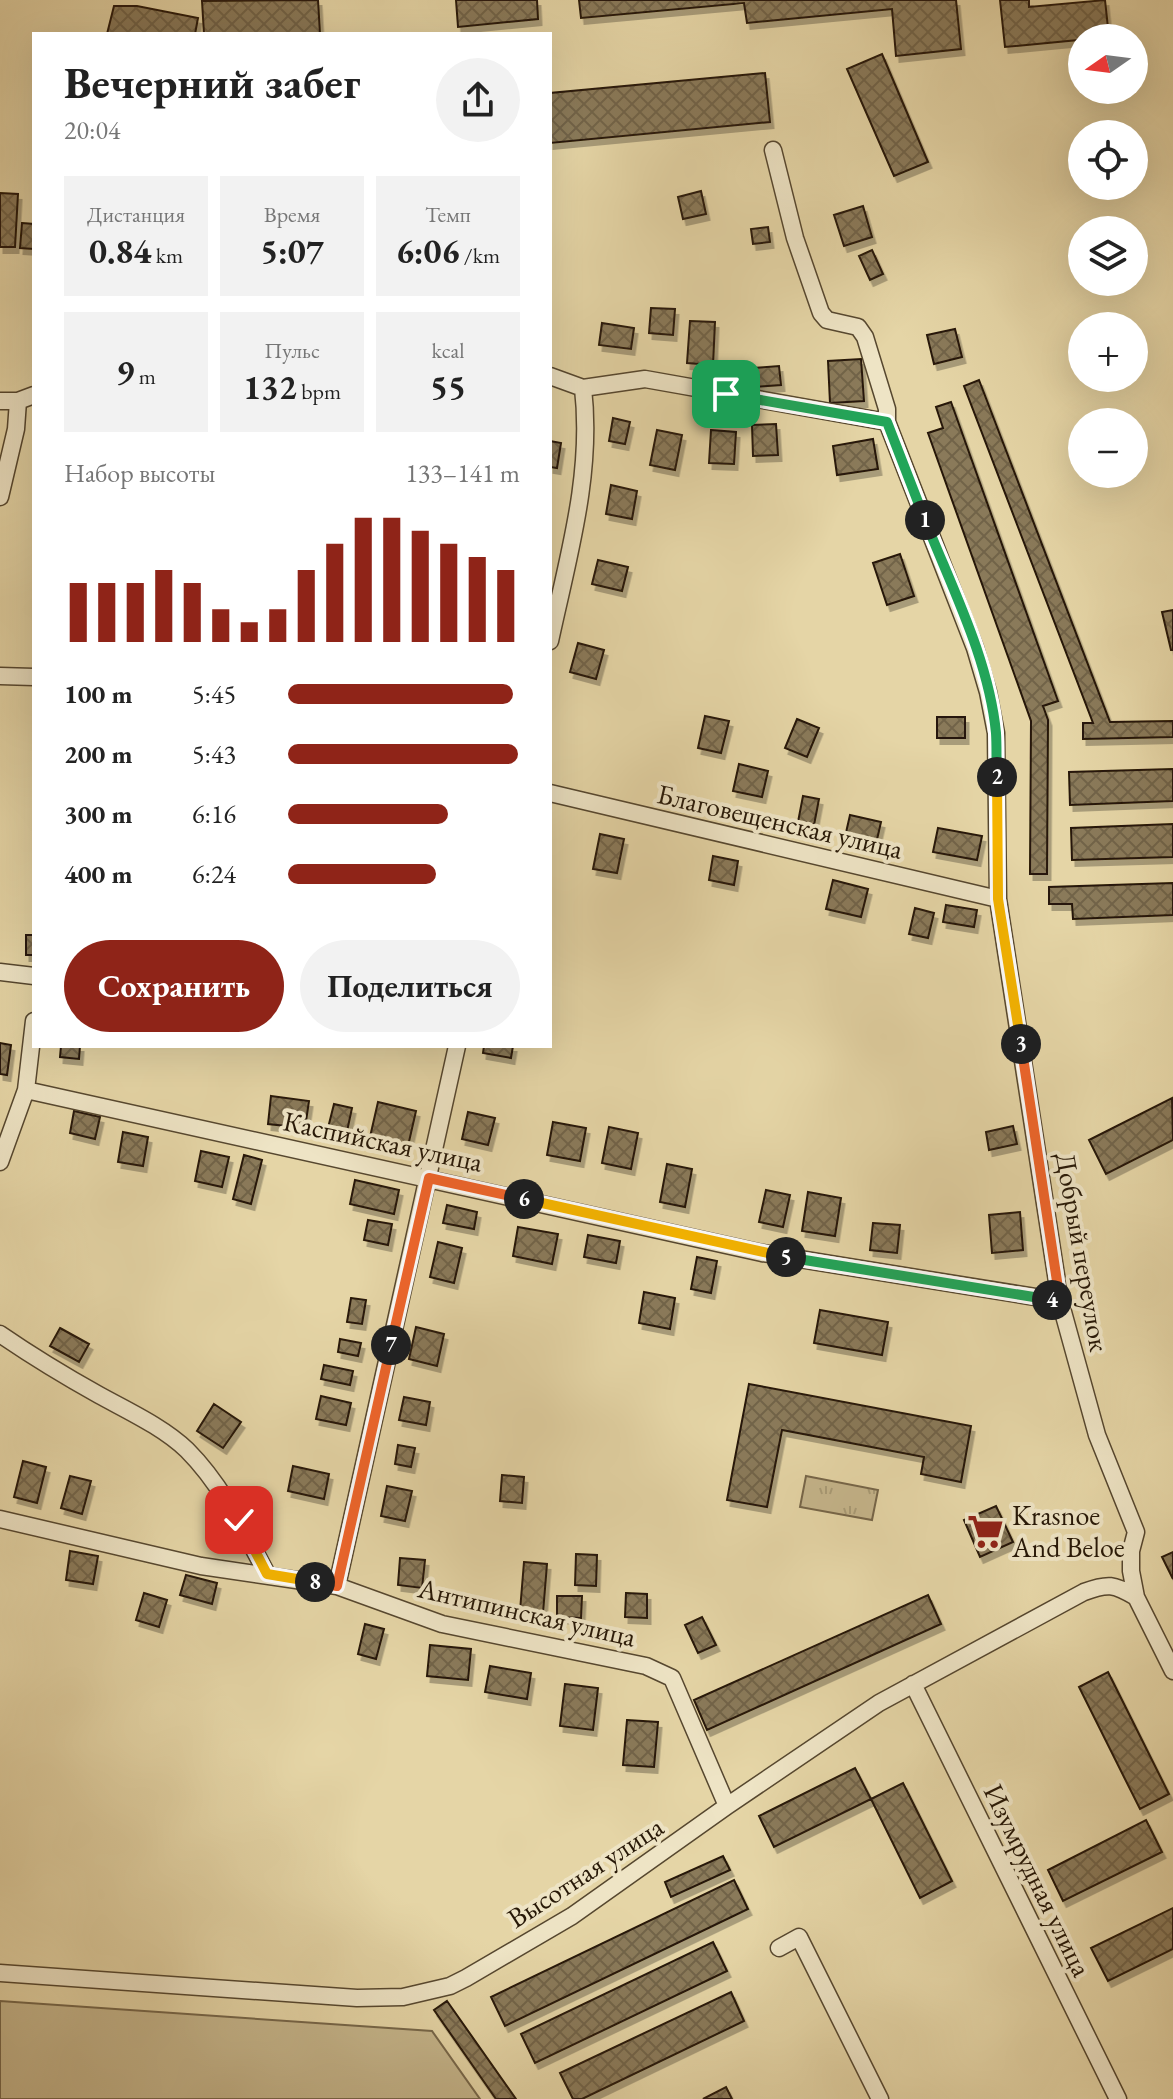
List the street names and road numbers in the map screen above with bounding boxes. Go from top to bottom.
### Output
street label: Благовещенская улица [654,775,907,867]
street label: Каспийская улица [280,1102,487,1180]
street label: Добрый переулок [1048,1150,1118,1354]
street label: Антипинская улица [414,1569,640,1655]
street label: Изумрудная улица [976,1778,1101,1983]
street label: Высотная улица [500,1808,671,1936]

